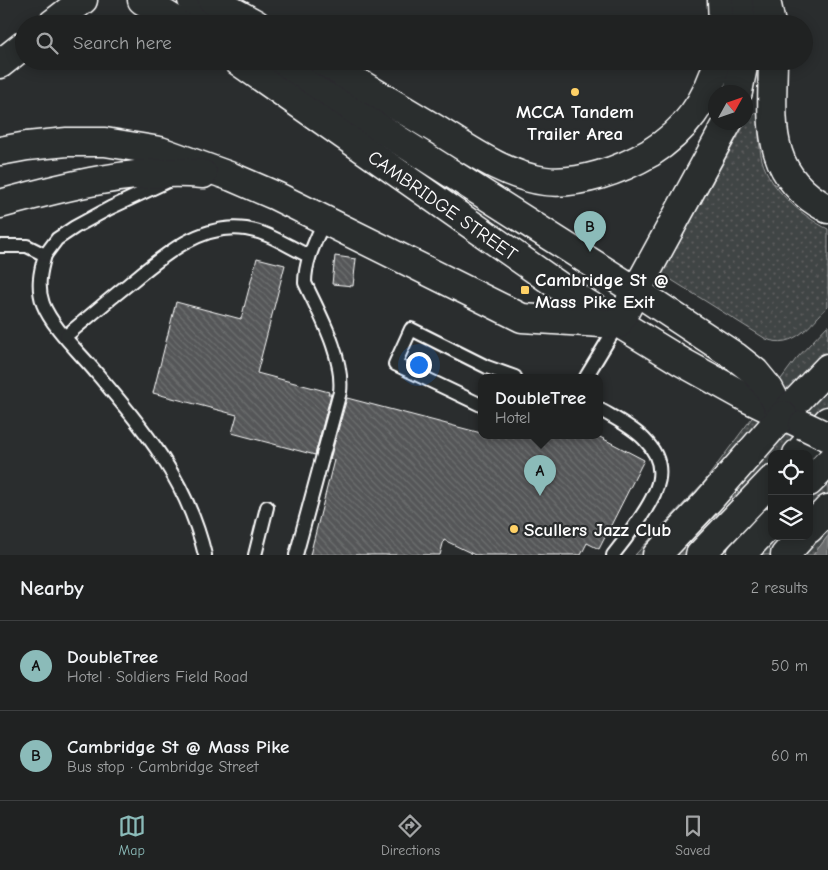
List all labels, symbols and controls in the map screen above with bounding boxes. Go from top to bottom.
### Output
search box [15,15,813,70]
icon: search [33,29,61,57]
text: Search here [73,32,172,54]
north arrow [708,85,753,130]
marker: MCCA Tandem Trailer Area [569,86,581,98]
place label: MCCA Tandem Trailer Area [516,101,634,145]
street label: CAMBRIDGE STREET [364,146,521,266]
pin: B [574,211,606,252]
place label: Cambridge St @ Mass Pike Exit [535,269,669,313]
marker: Cambridge St @ Mass Pike Exit [519,284,531,296]
your location [406,352,432,378]
popup [478,374,603,439]
text: DoubleTree [495,387,586,409]
text: Hotel [495,409,531,427]
map controls [768,450,813,540]
button: locate [768,450,813,495]
pin: A [524,455,556,496]
button: layers [768,495,813,540]
place label: Scullers Jazz Club [524,519,671,541]
marker: Scullers Jazz Club [508,523,520,535]
text: Nearby [20,576,84,600]
text: 2 results [751,579,808,597]
text: DoubleTree [67,646,158,668]
text: A [32,657,40,675]
text: 50 m [771,657,808,675]
text: Hotel · Soldiers Field Road [67,668,248,686]
text: Cambridge St @ Mass Pike [67,736,289,758]
text: B [31,747,41,765]
text: 60 m [771,747,808,765]
text: Bus stop · Cambridge Street [67,758,259,776]
tab: Map [118,812,146,859]
tab: Directions [381,812,440,859]
tab: Saved [675,812,710,859]

